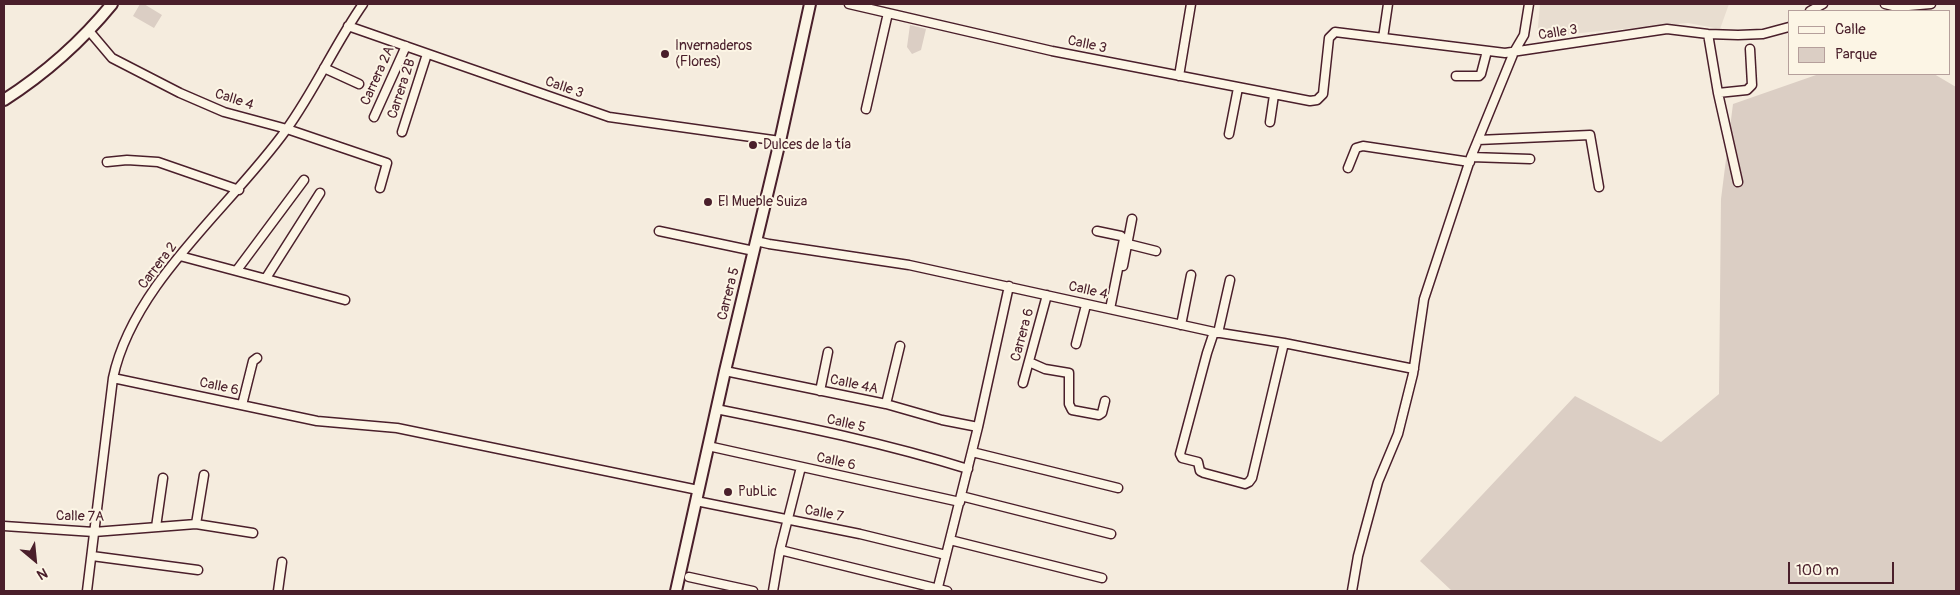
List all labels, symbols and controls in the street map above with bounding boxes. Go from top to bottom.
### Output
legend [1788,10,1950,75]
text: Calle [1835,20,1866,39]
street label: Calle 3 [1537,22,1579,44]
street label: Calle 3 [1066,33,1108,57]
place label: Invernaderos (Flores) [675,38,752,70]
street label: Carrera 2A [357,44,399,108]
text: Parque [1835,45,1877,64]
marker: Invernaderos (Flores) [659,48,671,60]
street label: Carrera 2B [384,57,420,121]
street label: Calle 3 [543,74,585,102]
street label: Calle 4 [212,86,256,114]
place label: Dulces de la tía [763,137,851,153]
marker: Dulces de la tía [747,139,759,151]
place label: El Mueble Suiza [718,194,807,210]
marker: El Mueble Suiza [702,196,714,208]
street label: Carrera 2 [135,239,181,293]
street label: Carrera 5 [714,266,744,322]
street label: Calle 4 [1067,278,1109,304]
street label: Carrera 6 [1008,307,1038,363]
street label: Calle 4A [828,372,880,398]
street label: Calle 6 [198,375,240,399]
street label: Calle 5 [825,411,867,437]
street label: Calle 6 [815,450,857,474]
place label: PubLic [738,484,777,500]
marker: PubLic [722,486,734,498]
street label: Calle 7 [803,502,845,526]
street label: Calle 7A [56,508,104,526]
north arrow [10,535,60,585]
scale bar [1790,552,1896,584]
text: 100 m [1796,561,1839,580]
text: N [34,564,50,583]

